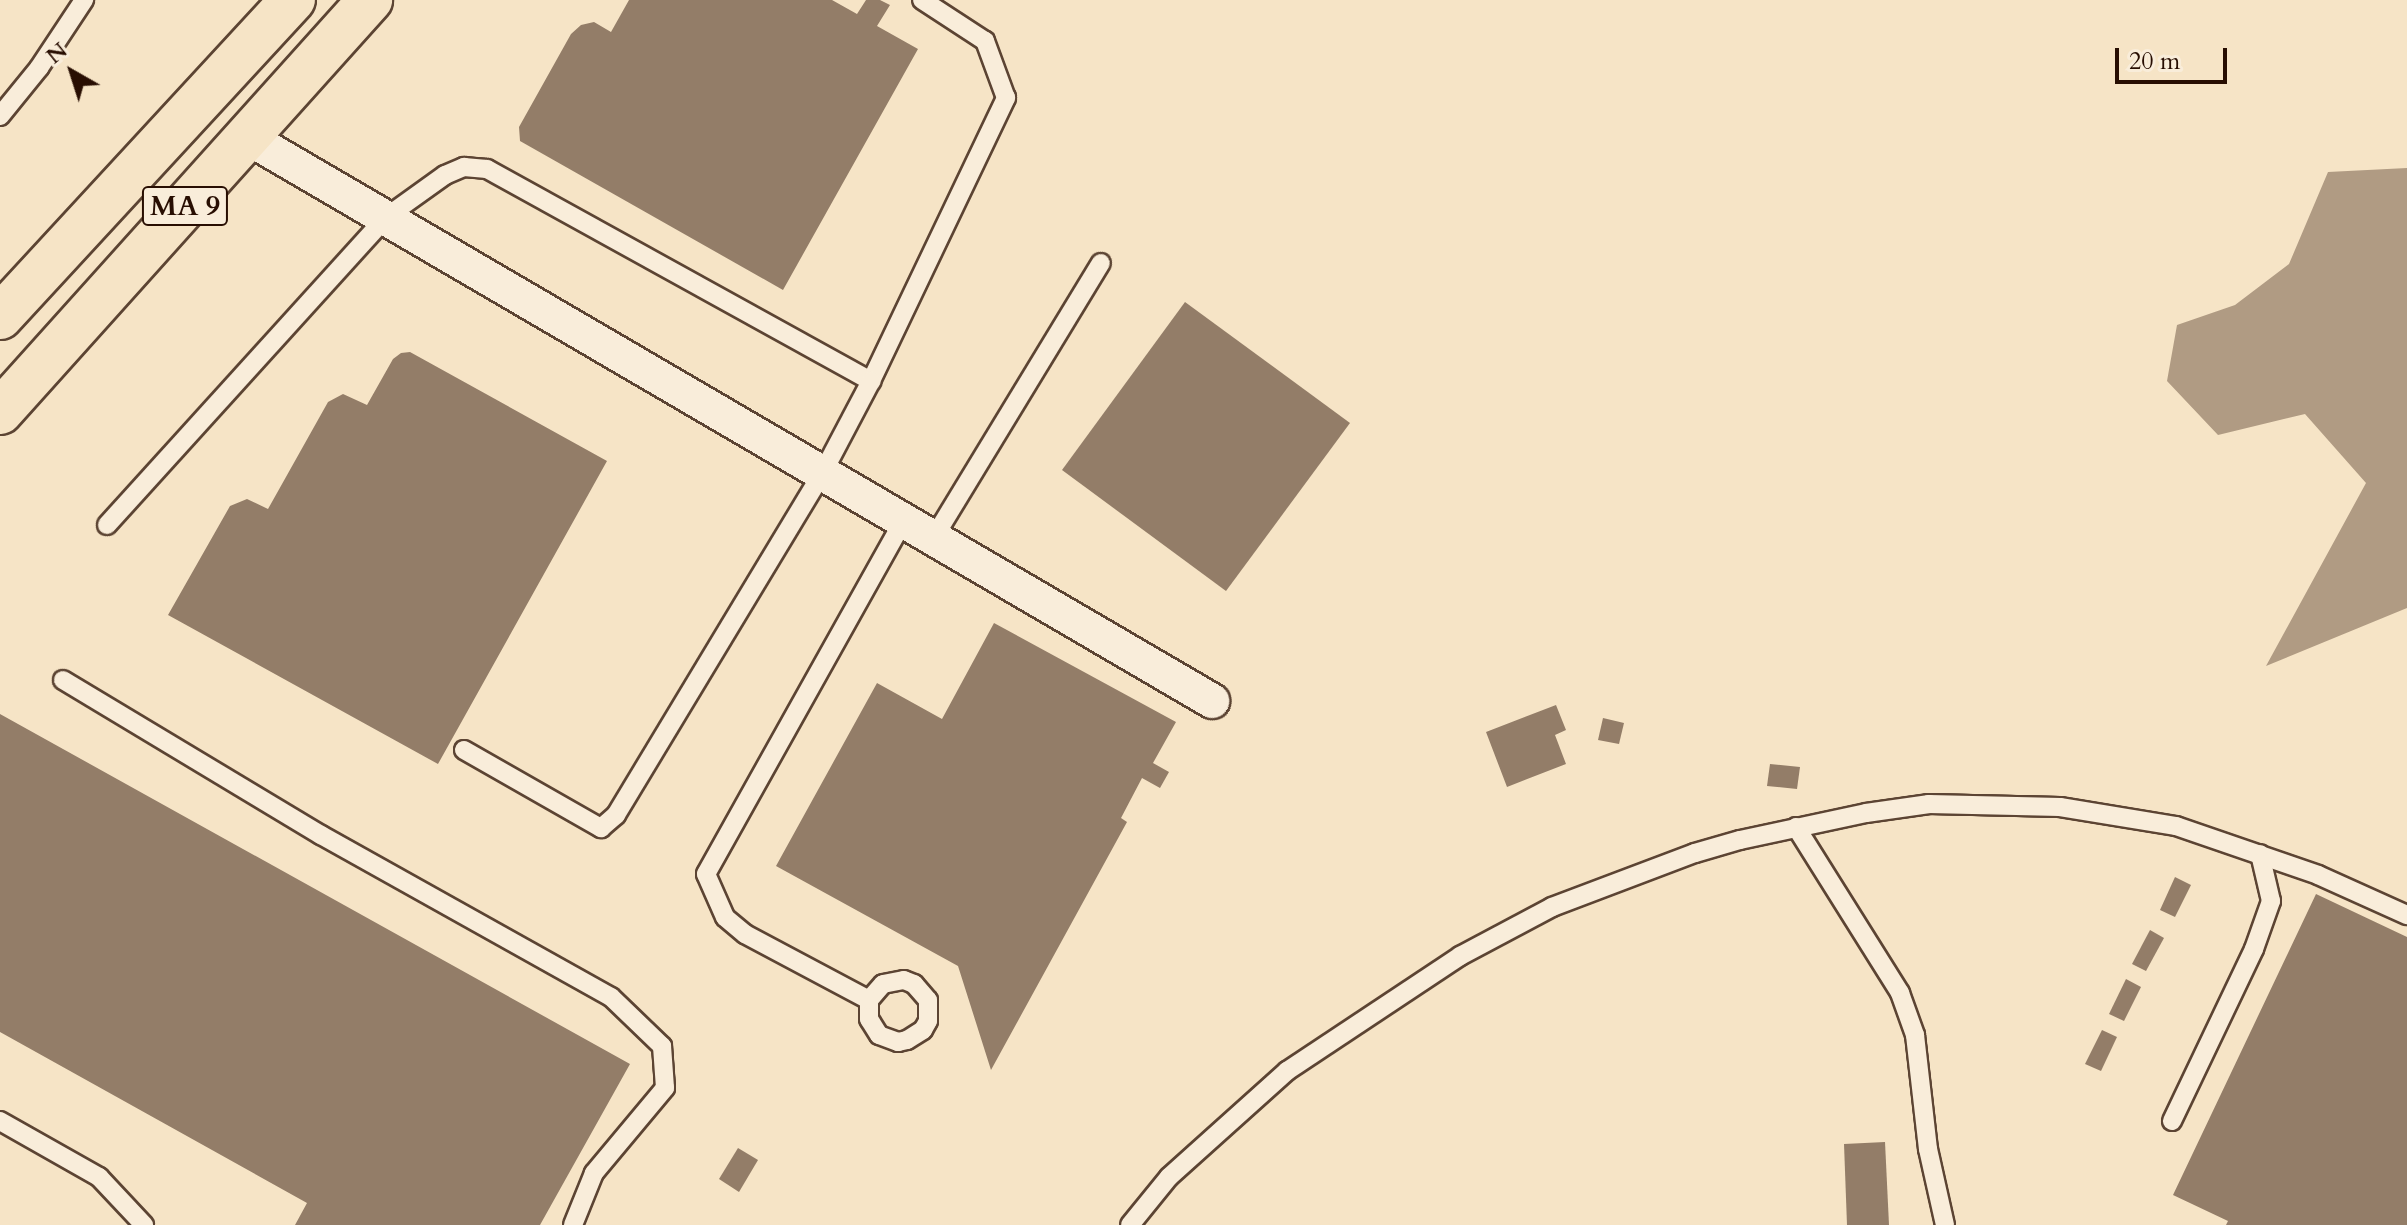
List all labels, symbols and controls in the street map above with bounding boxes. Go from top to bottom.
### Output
north arrow [32,32,112,112]
scale bar [2119,32,2231,82]
text: N [40,36,74,71]
text: 20 m [2129,45,2180,78]
road number: MA 9 [141,182,229,230]

